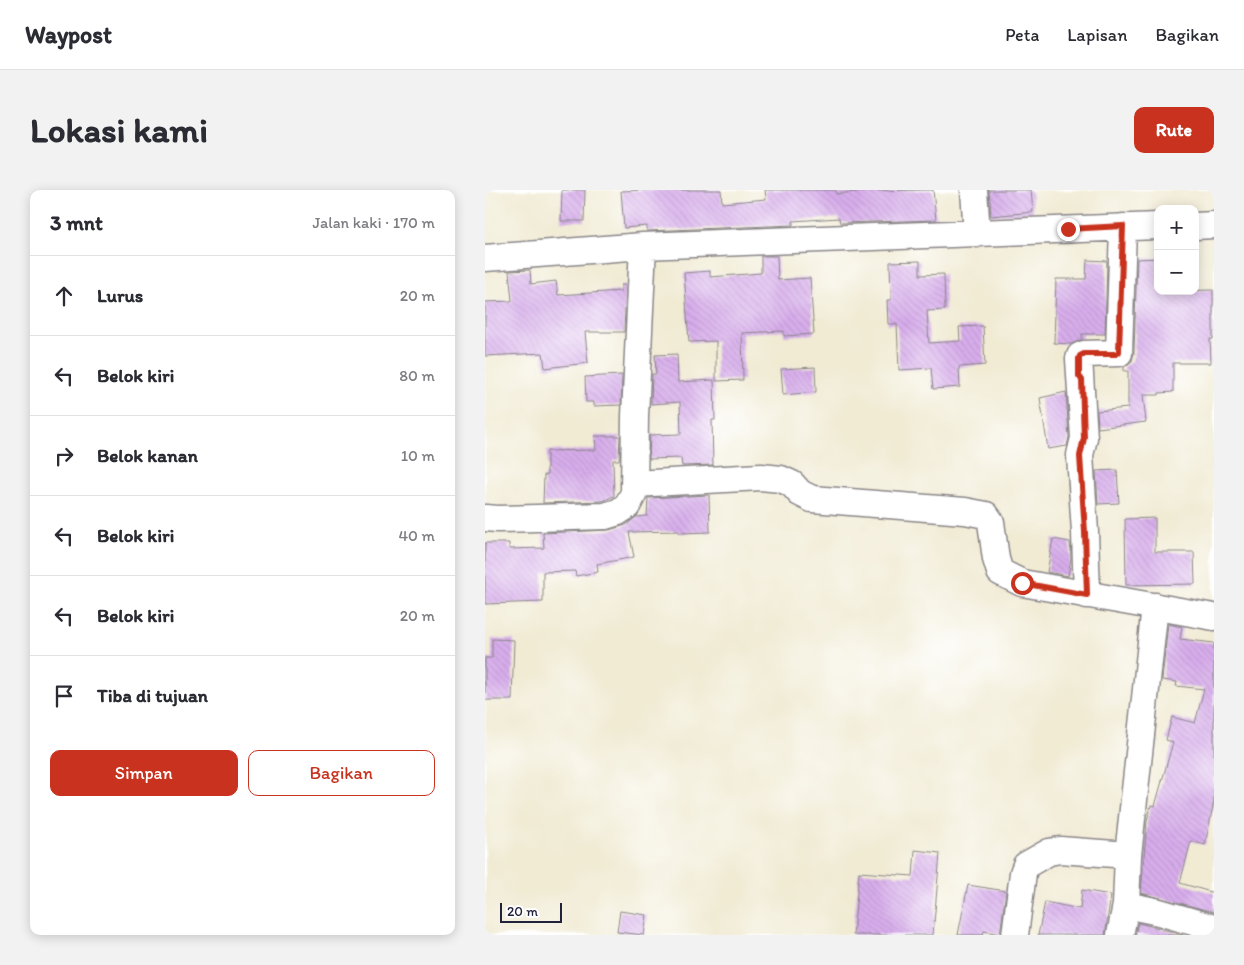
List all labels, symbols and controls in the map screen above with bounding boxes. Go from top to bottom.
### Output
text: Waypost [25,20,112,49]
text: Peta [1005,24,1039,46]
text: Lapisan [1067,24,1127,46]
text: Bagikan [1155,24,1219,46]
button: Rute [1134,107,1214,153]
text: Lokasi kami [30,109,208,151]
map controls [1154,205,1199,295]
button: + [1154,205,1199,250]
text: 3 mnt [50,210,103,235]
text: Jalan kaki · 170 m [312,213,435,232]
route end [1057,218,1080,241]
button: − [1154,250,1199,295]
icon: ahead [50,282,78,310]
text: Lurus [97,284,143,307]
text: 20 m [400,286,435,305]
icon: left [50,362,78,390]
text: Belok kiri [97,364,174,387]
text: 80 m [399,366,435,385]
icon: right [50,442,78,470]
text: Belok kanan [97,444,198,467]
text: 10 m [401,446,435,465]
icon: left [50,522,78,550]
text: Belok kiri [97,524,174,547]
text: 40 m [398,526,435,545]
route start [1011,572,1034,595]
icon: left [50,602,78,630]
text: Belok kiri [97,604,174,627]
text: 20 m [400,606,435,625]
icon: arrive [50,682,78,710]
text: Tiba di tujuan [97,684,208,707]
button: Simpan [50,750,238,796]
button: Bagikan [248,750,435,796]
scale bar [500,900,563,923]
text: 20 m [507,903,538,920]

